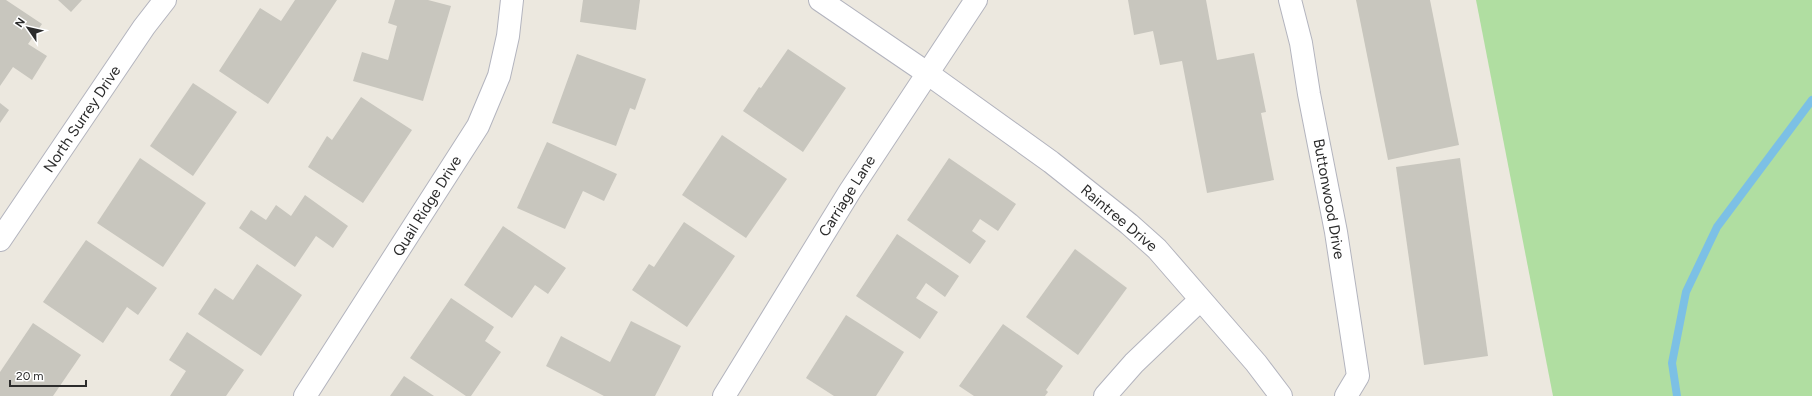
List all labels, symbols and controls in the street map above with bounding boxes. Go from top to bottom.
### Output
north arrow [8,8,48,48]
text: N [12,16,28,30]
street label: North Surrey Drive [40,62,124,176]
street label: Buttonwood Drive [1310,137,1348,261]
street label: Quail Ridge Drive [389,152,465,260]
street label: Carriage Lane [815,152,879,240]
street label: Raintree Drive [1077,181,1161,255]
scale bar [10,362,86,388]
text: 20 m [16,369,44,383]

